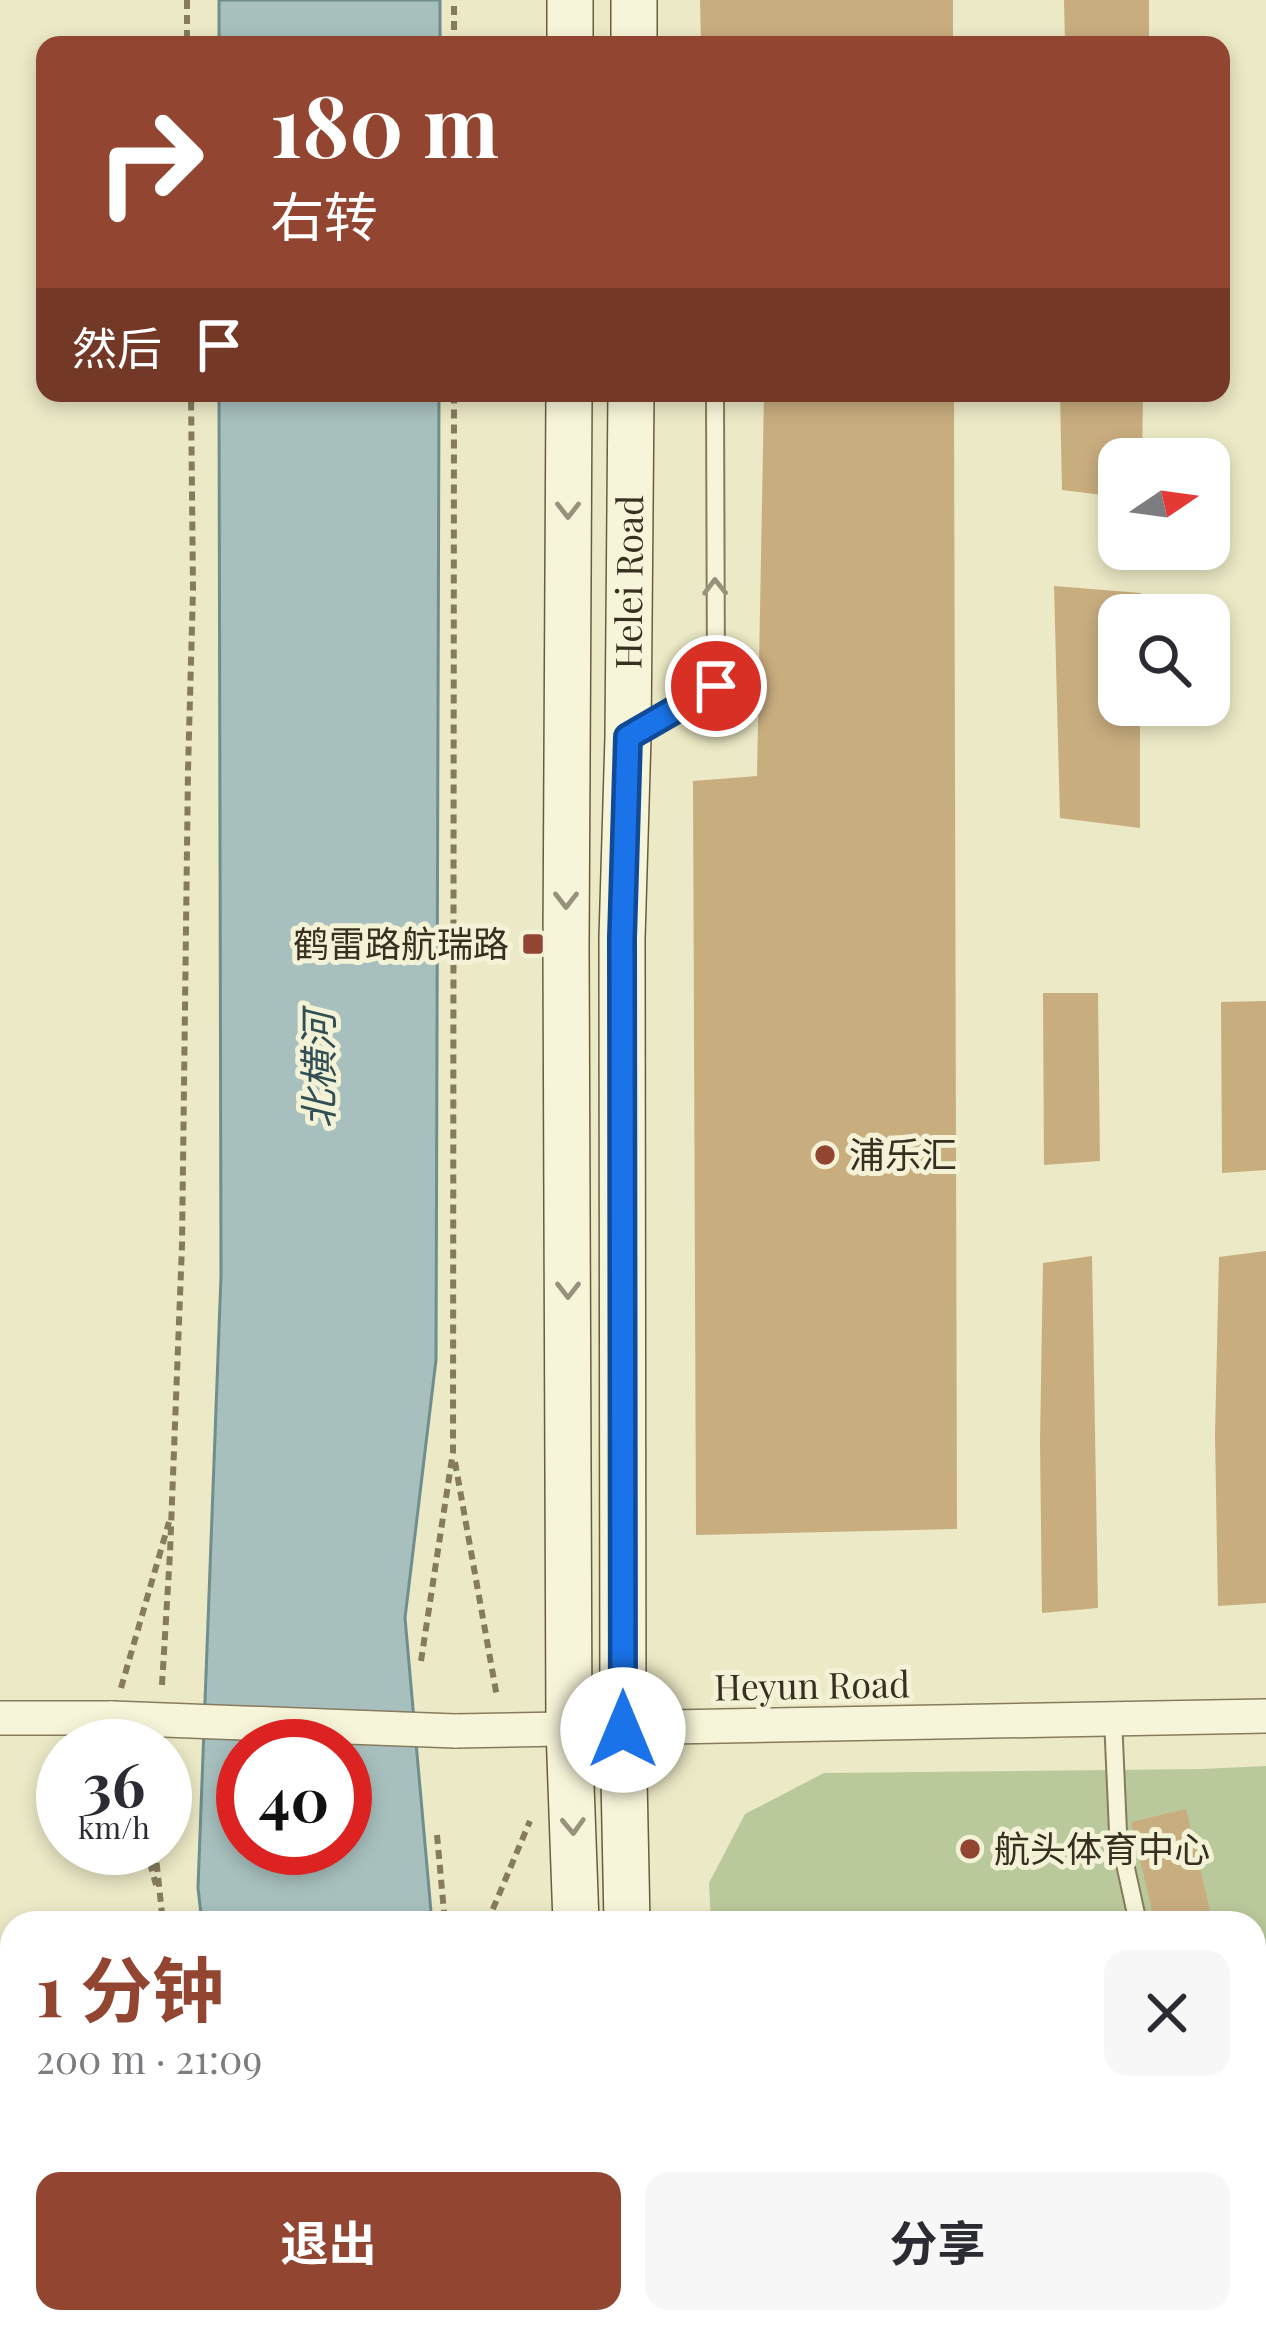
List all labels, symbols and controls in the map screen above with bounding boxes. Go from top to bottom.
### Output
text: 180 m [270,67,499,179]
icon: right [72,84,228,240]
text: 右转 [270,179,378,251]
icon: arrive [186,312,252,378]
text: 然后 [72,316,162,376]
north arrow [1098,438,1230,570]
map controls [1098,438,1230,726]
street label: Helei Road [603,495,652,670]
one-way arrow [555,502,581,520]
one-way arrow [703,577,729,596]
button: search [1098,594,1230,726]
pin [665,635,767,737]
icon: arrive [683,653,749,719]
one-way arrow [554,891,580,910]
place label: 鹤雷路航瑞路 [293,918,509,966]
marker: 鹤雷路航瑞路 [520,931,546,957]
water label: 北横河 [291,1005,343,1129]
place label: 浦乐汇 [849,1129,957,1177]
marker: 浦乐汇 [812,1142,838,1168]
one-way arrow [554,1281,580,1300]
street label: Heyun Road [714,1658,910,1710]
position arrow [560,1667,686,1793]
speed limit sign: 40 [216,1719,372,1875]
text: 36 [83,1742,145,1822]
text: km/h [78,1807,150,1847]
one-way arrow [559,1817,585,1836]
place label: 航头体育中心 [994,1823,1210,1871]
marker: 航头体育中心 [957,1836,983,1862]
text: 1 分钟 [36,1939,224,2035]
button: close [1104,1950,1230,2076]
text: 200 m · 21:09 [36,2032,262,2084]
button: 退出 [36,2172,621,2310]
button: 分享 [645,2172,1230,2310]

